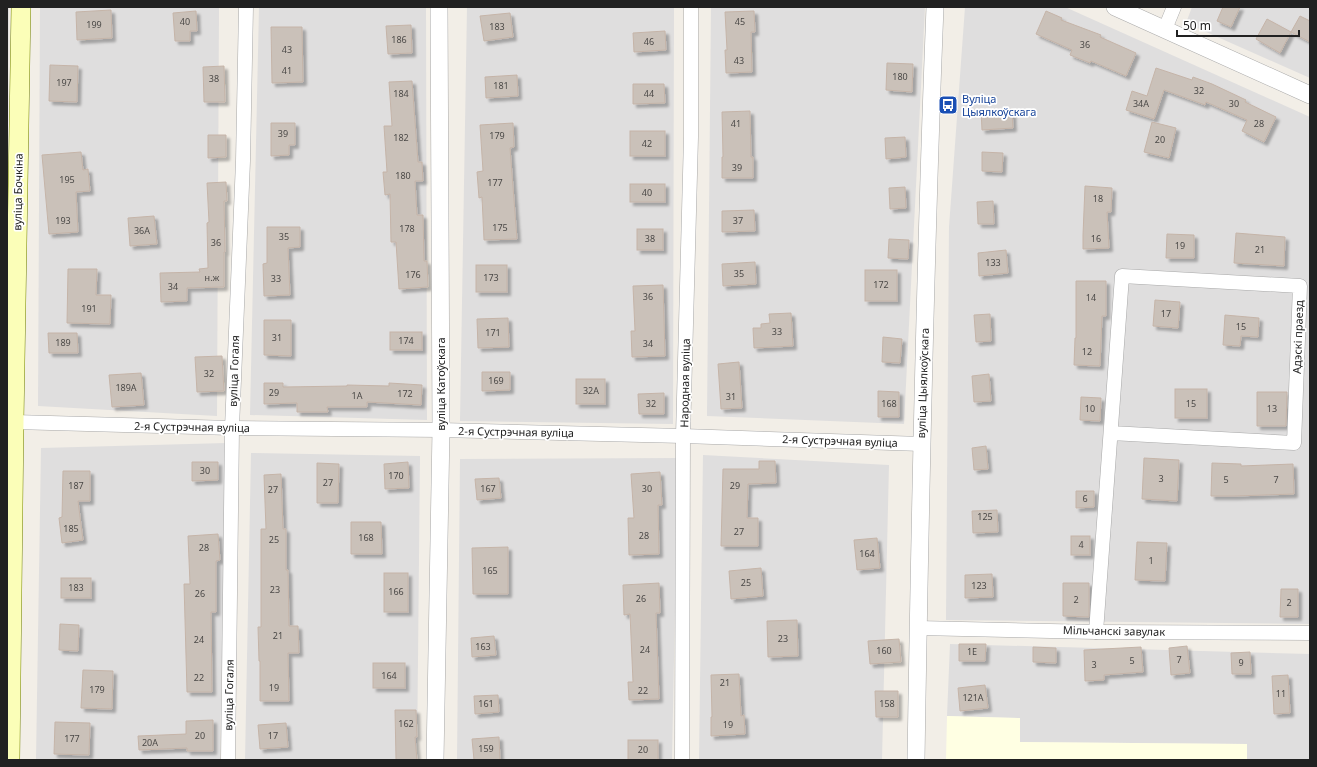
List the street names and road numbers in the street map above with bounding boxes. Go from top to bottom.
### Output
street label: вуліца Бочкіна [9,153,26,231]
street label: Адэскі праезд [1289,300,1306,374]
street label: вуліца Цыялкоўскага [913,327,932,439]
street label: вуліца Гогаля [225,335,242,407]
street label: вуліца Катоўскага [433,337,448,431]
street label: Народная вуліца [676,338,693,428]
street label: 2-я Сустрэчная вуліца [134,418,250,435]
street label: 2-я Сустрэчная вуліца [458,423,574,440]
street label: 2-я Сустрэчная вуліца [782,431,898,450]
street label: Мільчанскі завулак [1063,622,1165,639]
street label: вуліца Гогаля [220,659,237,731]

